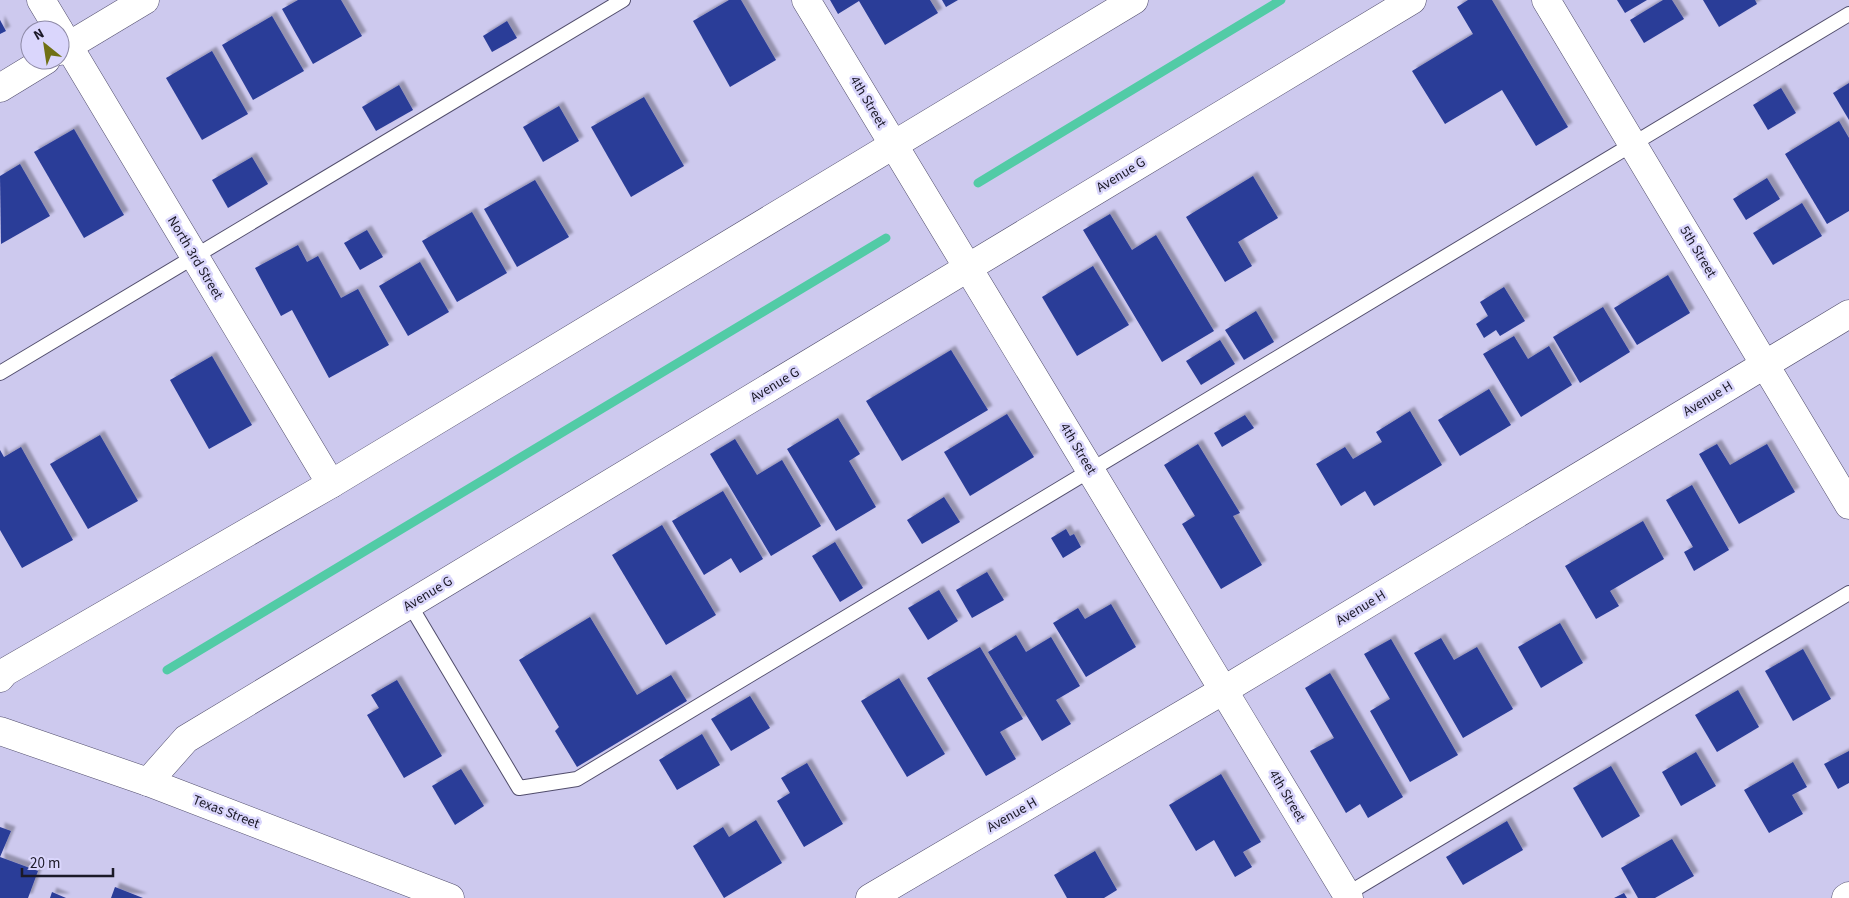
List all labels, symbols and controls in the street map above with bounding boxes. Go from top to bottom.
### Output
north arrow [20,20,70,70]
text: N [30,24,48,46]
street label: 4th Street [845,72,891,132]
street label: Avenue G [1092,152,1150,198]
street label: North 3rd Street [162,213,228,304]
street label: 5th Street [1675,222,1721,282]
street label: Avenue G [746,362,804,408]
street label: Avenue H [1679,376,1737,422]
street label: 4th Street [1055,419,1101,479]
street label: Avenue G [399,571,457,617]
street label: Avenue H [1332,585,1390,631]
street label: 4th Street [1264,766,1310,826]
street label: Texas Street [190,790,263,834]
street label: Avenue H [983,793,1041,837]
scale bar [22,846,114,878]
text: 20 m [30,853,60,874]

